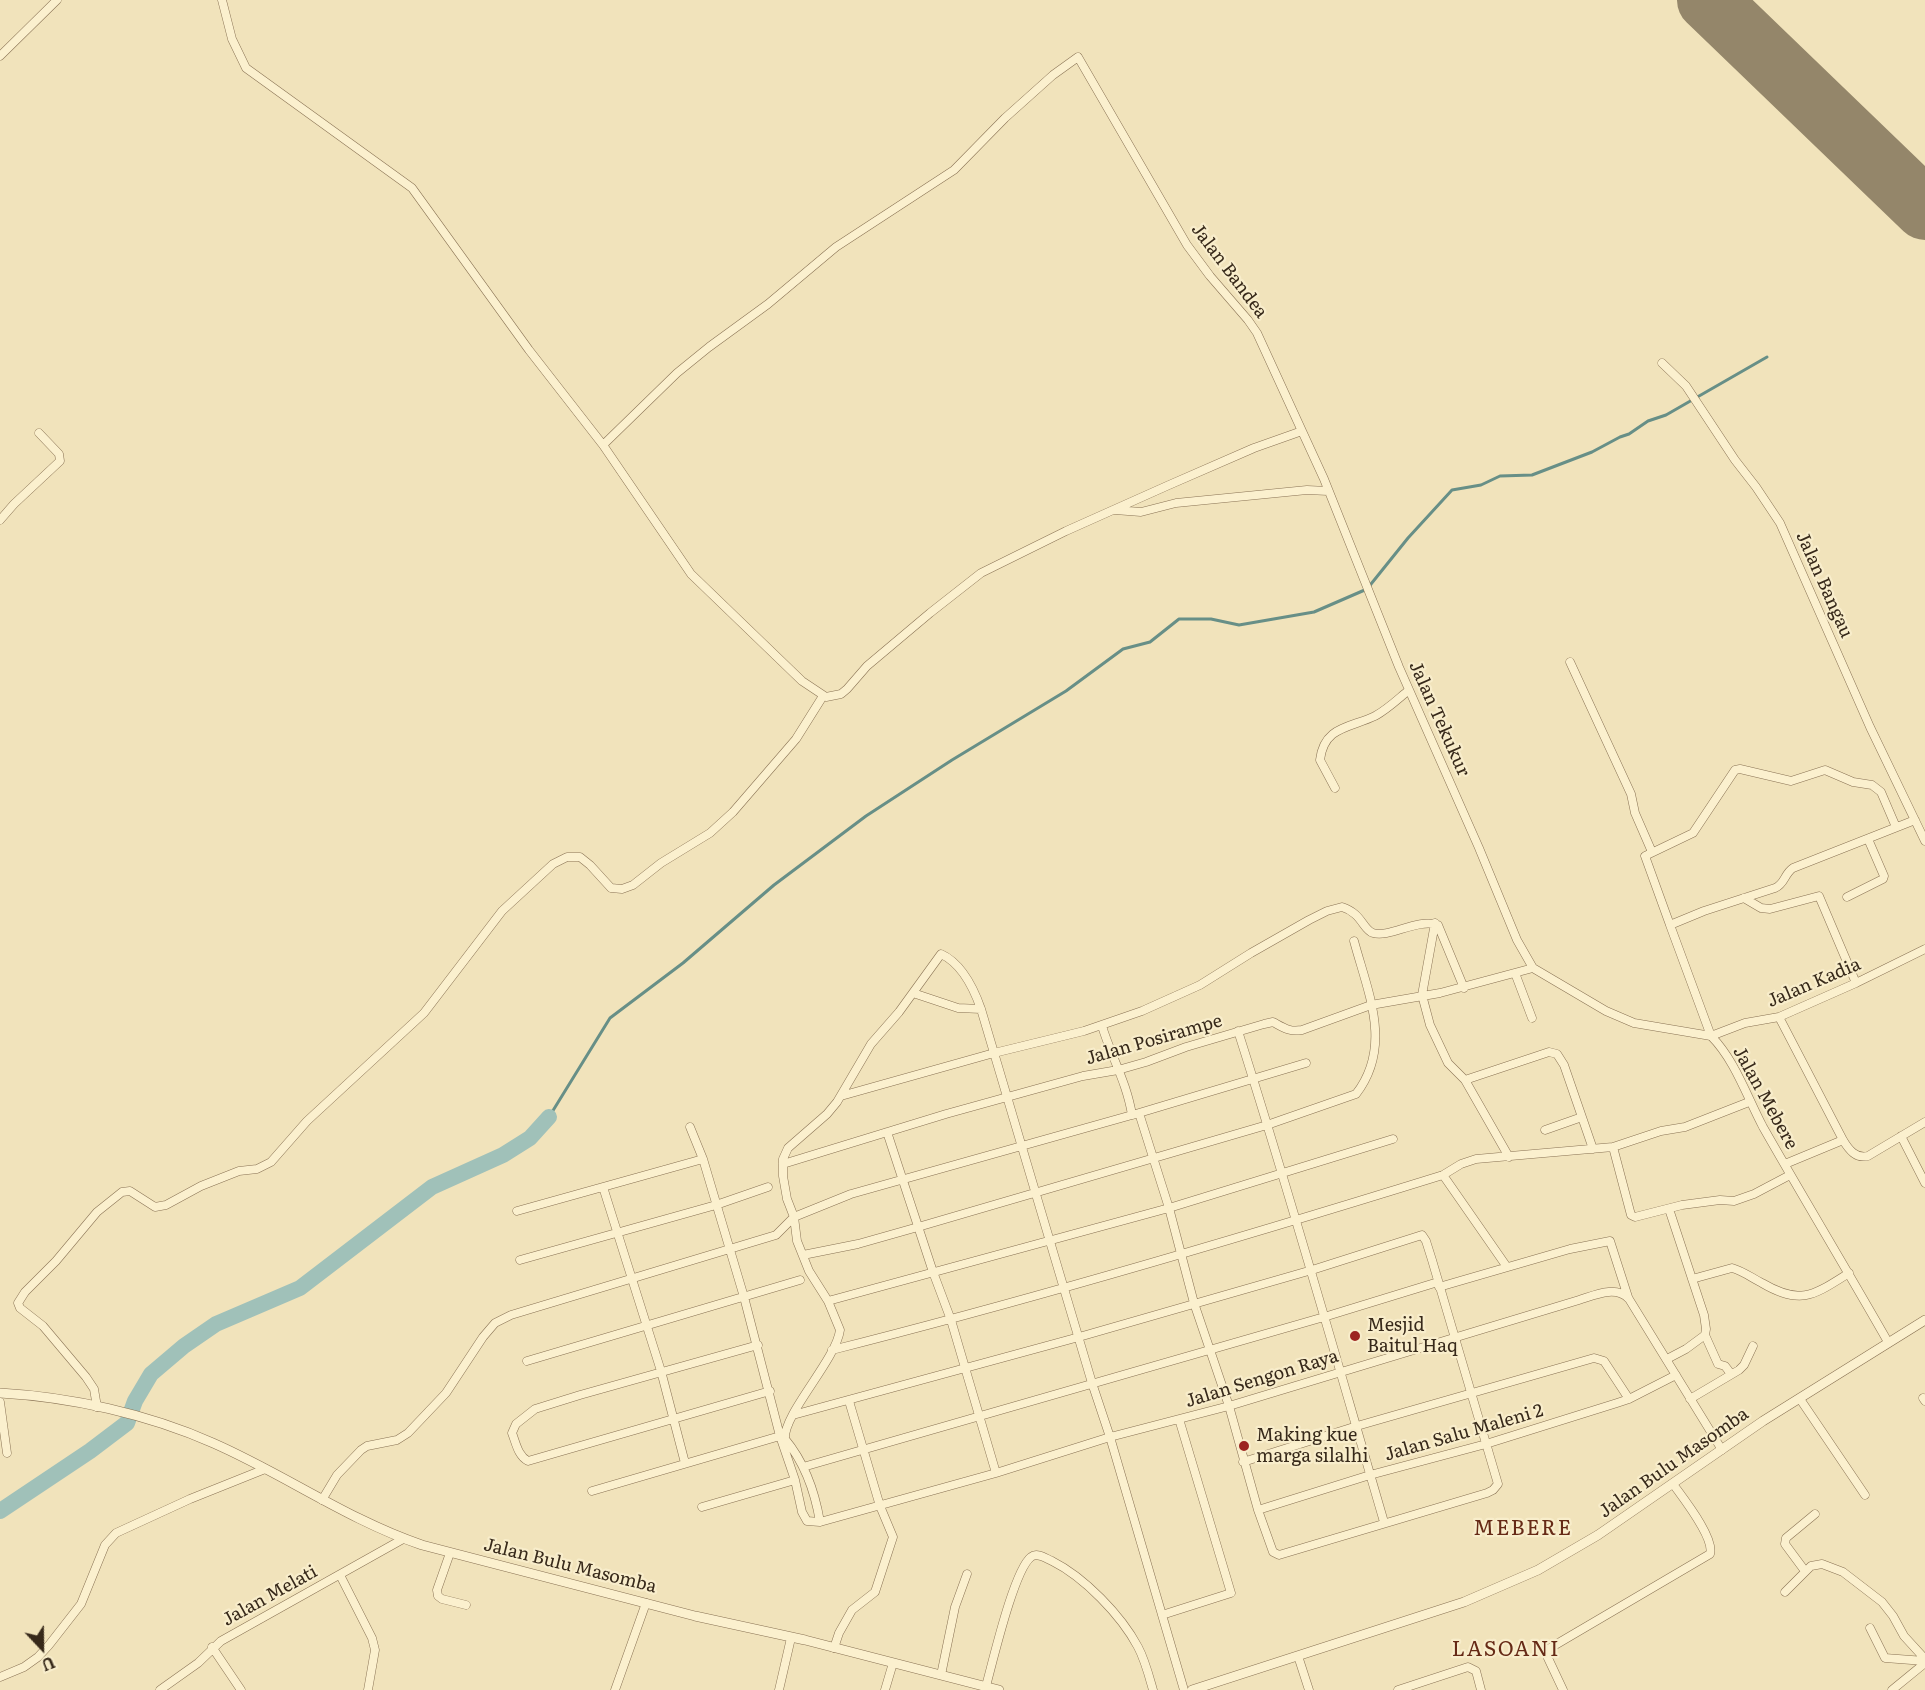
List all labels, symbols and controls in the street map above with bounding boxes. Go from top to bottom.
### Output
street label: Jalan Bandea [1186,219,1272,323]
street label: Jalan Bangau [1791,529,1857,641]
street label: Jalan Tekukur [1404,658,1474,780]
street label: Jalan Kadia [1764,954,1864,1012]
street label: Jalan Posirampe [1083,1010,1225,1070]
street label: Jalan Mebere [1728,1043,1802,1153]
place label: Mesjid Baitul Haq [1367,1315,1458,1358]
marker: Mesjid Baitul Haq [1348,1329,1362,1343]
street label: Jalan Sengon Raya [1183,1345,1341,1413]
street label: Jalan Salu Maleni 2 [1382,1400,1546,1466]
street label: Jalan Bulu Masomba [1595,1403,1753,1523]
place label: Making kue marga silalhi [1256,1425,1368,1468]
marker: Making kue marga silalhi [1237,1439,1251,1453]
district label: MEBERE [1473,1516,1573,1542]
street label: Jalan Bulu Masomba [481,1534,659,1598]
street label: Jalan Melati [219,1561,321,1631]
north arrow [12,1618,72,1678]
district label: LASOANI [1452,1637,1560,1663]
text: U [38,1651,59,1678]

